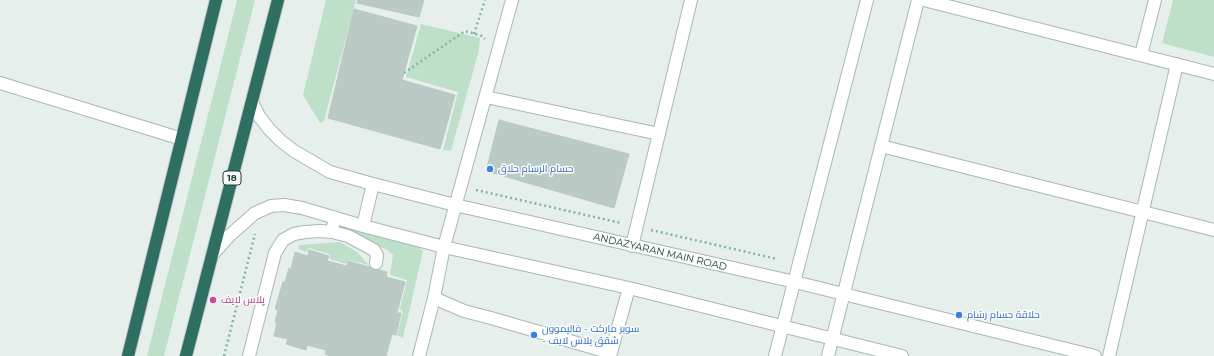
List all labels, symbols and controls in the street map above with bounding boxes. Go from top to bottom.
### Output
place label: حسام الرسام حلاق [498,163,573,175]
marker: حسام الرسام حلاق [485,164,495,174]
road number: 18 [223,171,241,185]
street label: ANDAZYARAN MAIN ROAD [592,231,728,273]
place label: پلاس لایف [221,294,265,306]
marker: پلاس لایف [208,295,218,305]
place label: حلاقة حسام رسّام [967,309,1040,321]
marker: حلاقة حسام رسّام [954,310,964,320]
place label: سوبر ماركت - فاليموون - شقق بلاس لايف [542,323,639,346]
marker: سوبر ماركت - فاليموون - شقق بلاس لايف [529,330,539,340]

